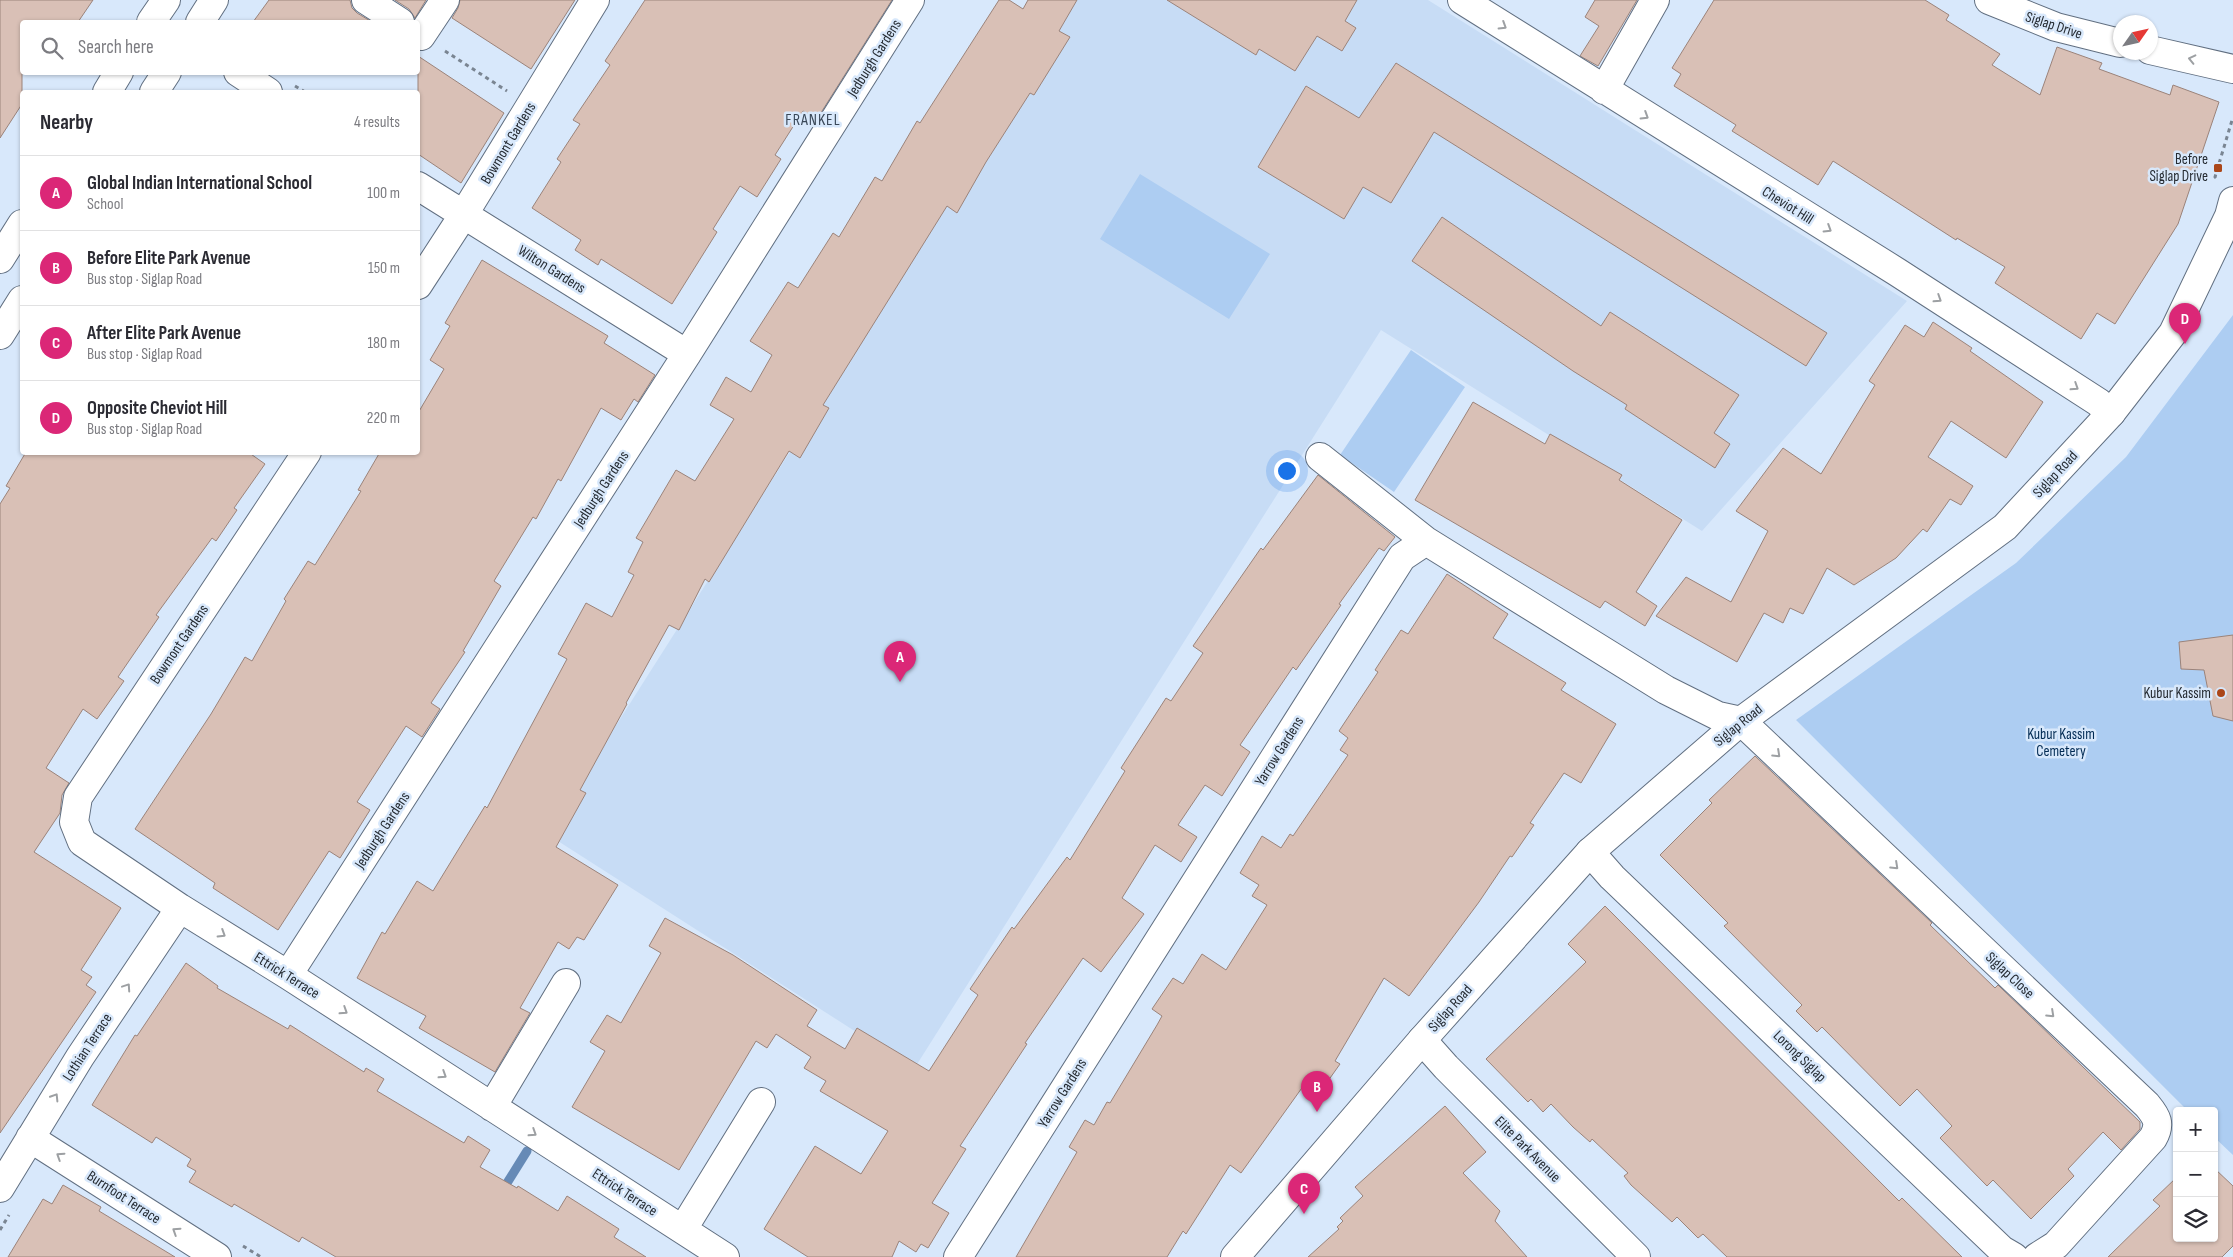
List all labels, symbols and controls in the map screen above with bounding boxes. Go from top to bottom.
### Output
street label: Siglap Drive [2023,7,2085,44]
north arrow [2113,15,2158,60]
street label: Jedburgh Gardens [843,16,906,101]
search box [20,20,420,75]
one-way arrow [1497,20,1507,29]
icon: search [38,34,66,62]
text: Search here [78,36,154,59]
one-way arrow [2187,54,2196,65]
street label: Bowmont Gardens [477,99,540,188]
one-way arrow [1639,109,1648,119]
text: Nearby [40,110,93,135]
district label: FRANKEL [785,111,841,130]
text: 4 results [354,113,400,132]
place label: Before Siglap Drive [2149,150,2208,186]
marker: Before Siglap Drive [2212,162,2224,174]
text: Global Indian International School [87,172,312,195]
street label: Cheviot Hill [1758,182,1817,229]
text: A [52,184,60,203]
text: 100 m [367,184,400,203]
text: School [87,195,123,214]
one-way arrow [1822,223,1831,233]
street label: Wilton Gardens [514,241,589,298]
text: Before Elite Park Avenue [87,247,251,270]
text: B [52,259,60,278]
text: 150 m [368,259,400,278]
text: Bus stop · Siglap Road [87,270,202,289]
one-way arrow [1933,292,1942,302]
pin: D [2169,303,2201,344]
text: After Elite Park Avenue [87,322,241,345]
text: C [52,334,60,353]
text: 180 m [367,334,400,353]
text: Bus stop · Siglap Road [87,345,202,364]
one-way arrow [2069,380,2078,390]
text: Opposite Cheviot Hill [87,397,227,420]
text: D [52,409,60,428]
text: 220 m [367,409,400,428]
text: Bus stop · Siglap Road [87,420,202,439]
street label: Jedburgh Gardens [569,447,633,532]
street label: Siglap Road [2029,447,2082,502]
your location [1274,458,1300,484]
street label: Bowmont Gardens [146,601,213,688]
pin: A [884,641,916,682]
place label: Kubur Kassim [2143,684,2211,703]
marker: Kubur Kassim [2215,687,2227,699]
street label: Siglap Road [1710,700,1767,751]
street label: Yarrow Gardens [1251,713,1308,789]
park label: Kubur Kassim Cemetery [2027,725,2095,761]
one-way arrow [1771,748,1780,757]
street label: Jedburgh Gardens [350,788,414,873]
one-way arrow [1889,860,1898,869]
one-way arrow [216,928,225,937]
street label: Ettrick Terrace [250,948,323,1003]
street label: Siglap Close [1981,948,2038,1003]
street label: Siglap Road [1424,981,1477,1036]
one-way arrow [121,983,130,993]
one-way arrow [339,1005,348,1015]
one-way arrow [2045,1008,2054,1017]
street label: Lothian Terrace [58,1010,116,1085]
street label: Lorong Siglap [1769,1026,1830,1086]
street label: Yarrow Gardens [1034,1055,1091,1131]
one-way arrow [437,1069,447,1078]
pin: B [1301,1071,1333,1112]
one-way arrow [49,1094,58,1103]
map controls [2173,1107,2218,1242]
button: + [2173,1107,2218,1152]
street label: Elite Park Avenue [1491,1112,1565,1186]
one-way arrow [527,1127,537,1136]
button: − [2173,1152,2218,1197]
one-way arrow [56,1153,65,1163]
street label: Ettrick Terrace [589,1164,661,1220]
street label: Burnfoot Terrace [83,1166,164,1228]
pin: C [1288,1173,1320,1214]
button: layers [2173,1197,2218,1242]
one-way arrow [172,1227,181,1237]

